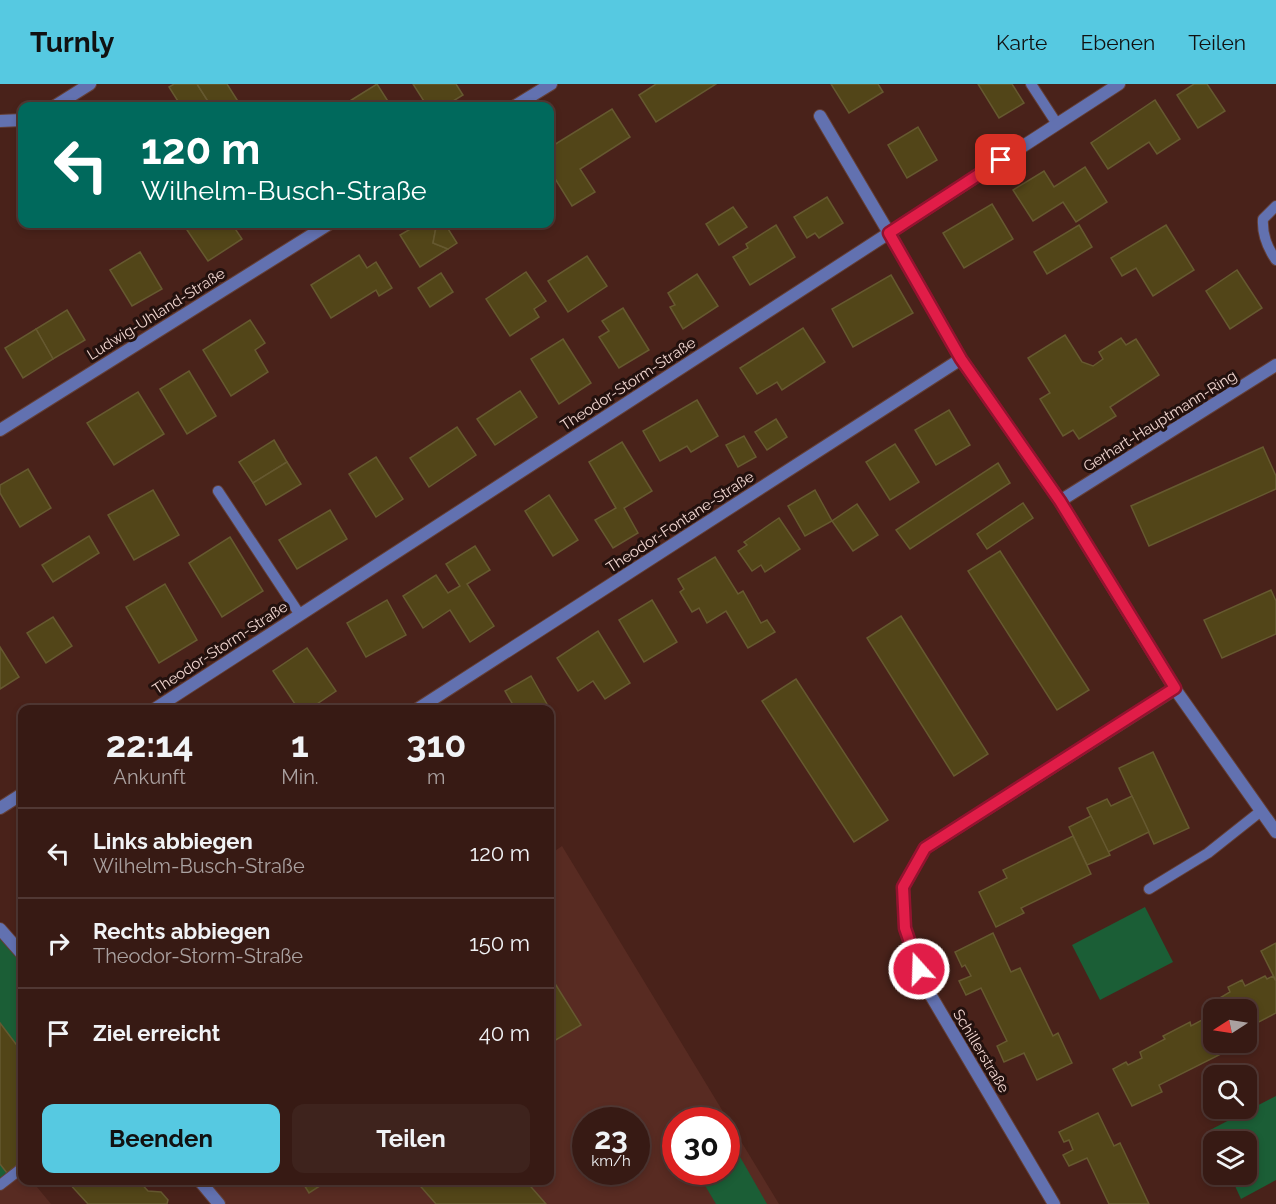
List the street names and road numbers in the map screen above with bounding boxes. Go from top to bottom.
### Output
street label: Ludwig-Uhland-Straße [84,264,228,364]
street label: Theodor-Storm-Straße [557,333,699,434]
street label: Gerhart-Hauptmann-Ring [1080,366,1240,476]
street label: Theodor-Fontane-Straße [603,467,757,577]
street label: Theodor-Storm-Straße [149,597,291,698]
street label: Schillerstraße [949,1006,1013,1096]

